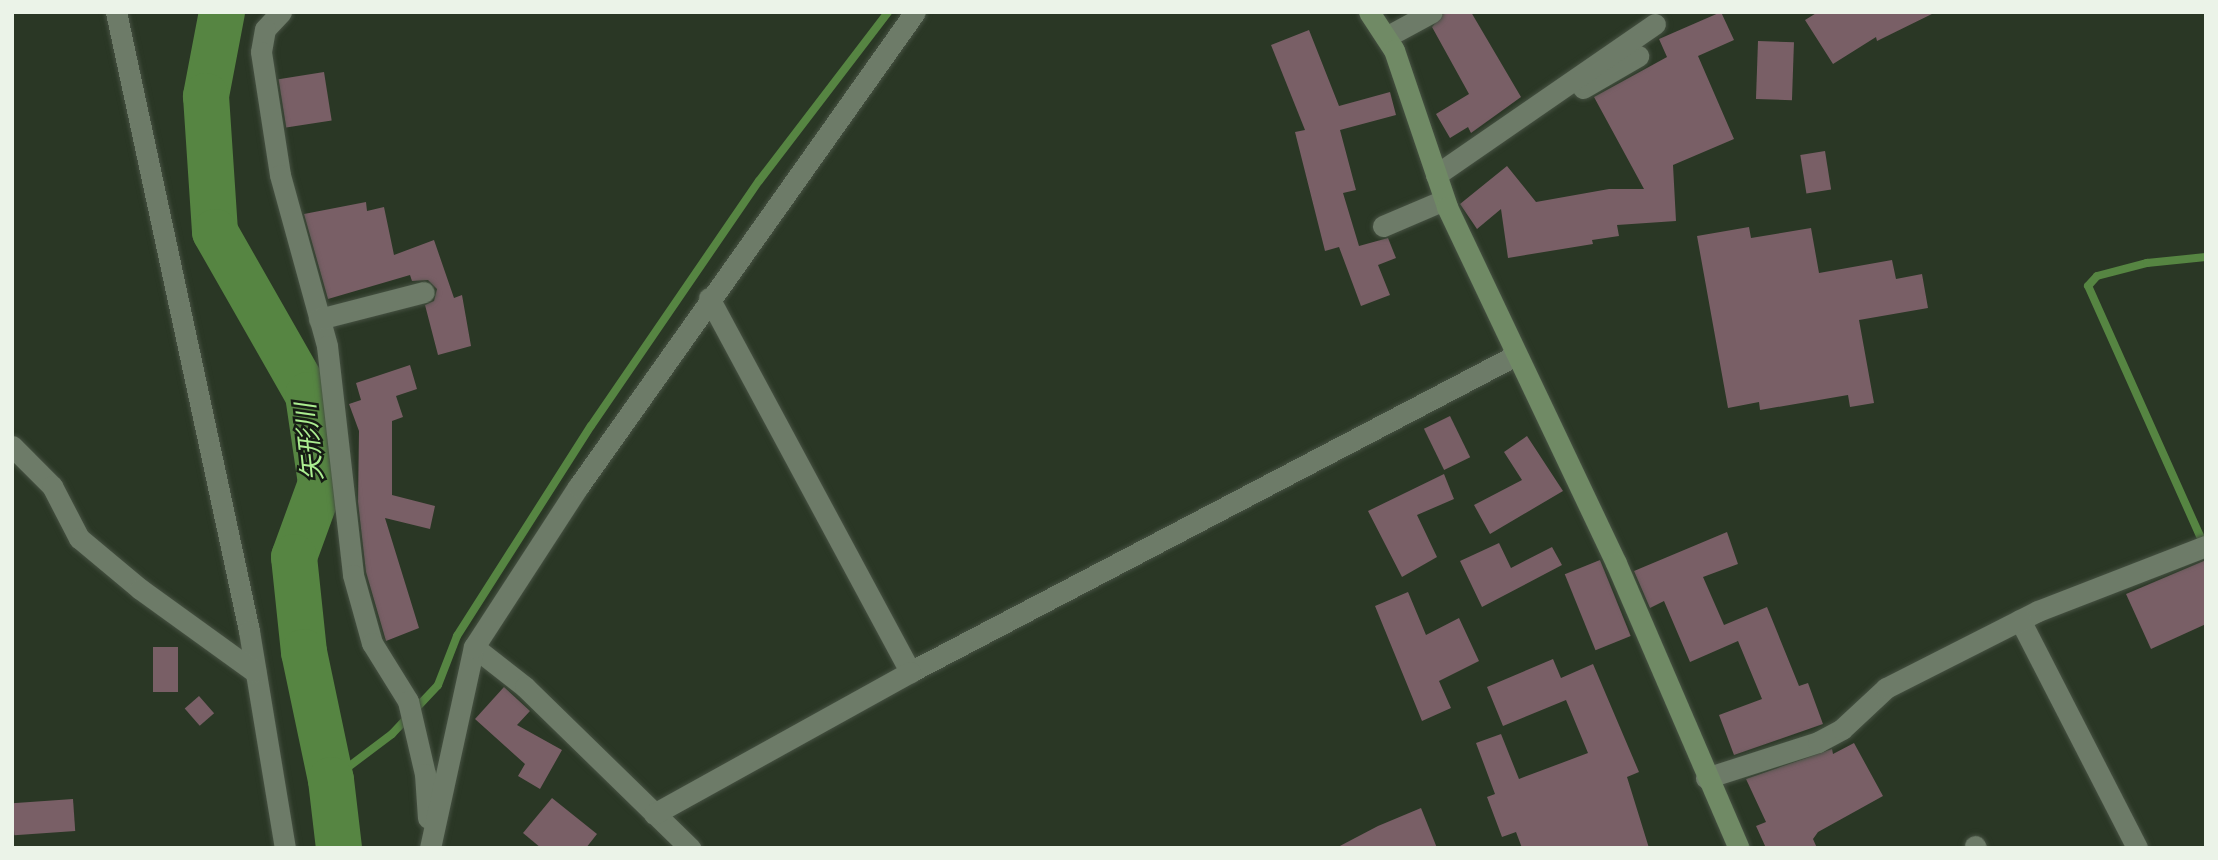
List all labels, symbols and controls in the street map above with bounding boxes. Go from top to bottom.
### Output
water label: 矢形川 [291,402,331,482]

